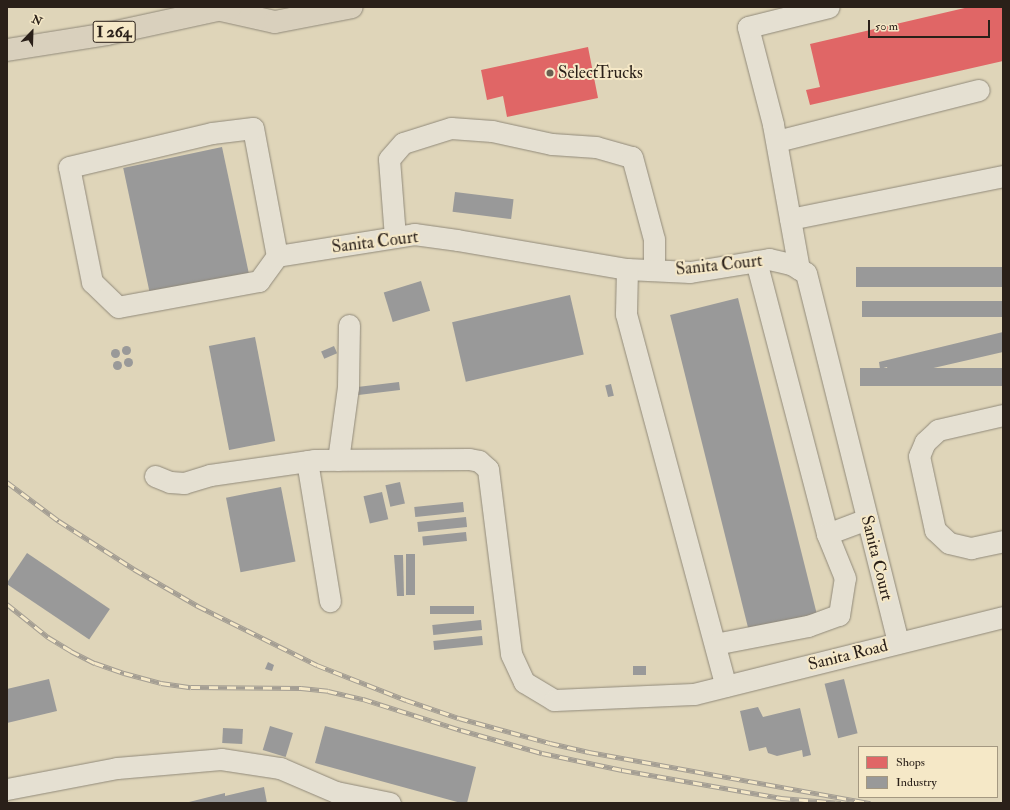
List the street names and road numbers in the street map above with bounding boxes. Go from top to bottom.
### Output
road number: I 264 [92,18,136,46]
street label: Sanita Court [331,227,419,257]
street label: Sanita Court [675,250,763,280]
street label: Sanita Court [857,513,897,603]
street label: Sanita Road [806,635,890,675]

